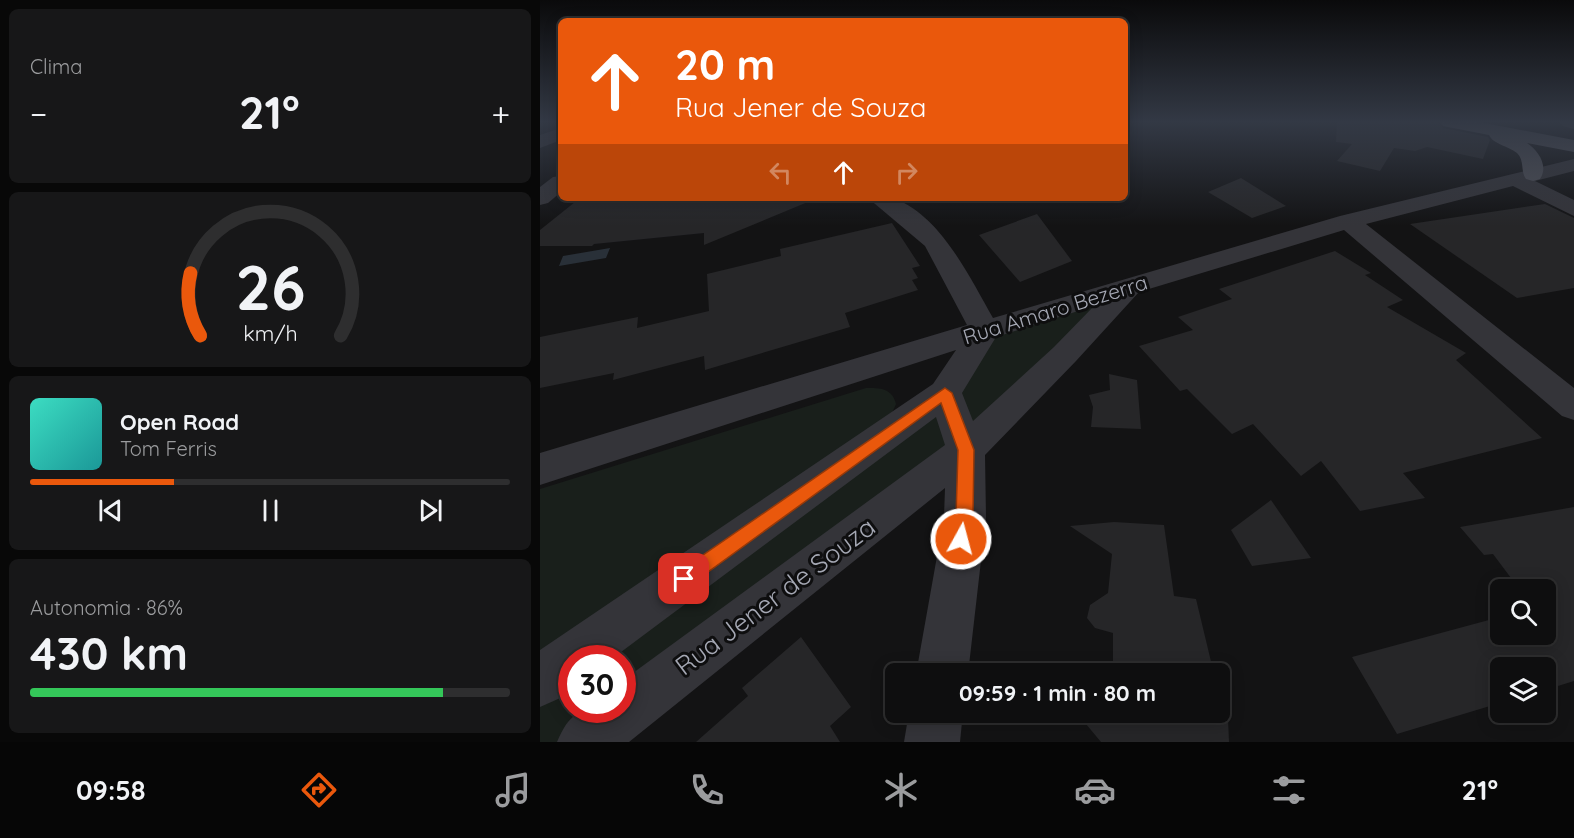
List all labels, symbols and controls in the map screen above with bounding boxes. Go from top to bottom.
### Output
text: 20 m [675,38,775,91]
icon: ahead [576,42,654,120]
text: Clima [30,54,82,79]
text: 21° [239,84,300,140]
text: Rua Jener de Souza [675,90,926,124]
text: − [30,93,47,134]
text: + [491,93,510,134]
icon: left [764,156,797,189]
icon: ahead [827,156,860,189]
icon: right [890,156,923,189]
text: 26 [235,249,305,327]
street label: Rua Amaro Bezerra [960,269,1150,349]
text: km/h [243,321,297,347]
text: Open Road [120,408,239,436]
text: Tom Ferris [120,436,217,461]
icon: previous [94,494,127,527]
icon: pause [254,494,287,527]
icon: next [414,494,447,527]
position arrow [929,507,993,571]
street label: Rua Jener de Souza [668,510,882,682]
pin [658,553,709,604]
icon: arrive [667,562,700,595]
map controls [1490,579,1556,723]
button: search [1490,579,1556,645]
text: Autonomia · 86% [30,595,183,620]
text: 430 km [30,625,188,681]
speed limit sign: 30 [558,645,636,723]
button: layers [1490,657,1556,723]
text: 09:59 · 1 min · 80 m [959,679,1156,707]
icon: directions [298,769,340,811]
icon: music [492,769,534,811]
icon: phone [686,769,728,811]
icon: climate [880,769,922,811]
icon: car [1074,769,1116,811]
icon: filters [1268,769,1310,811]
text: 09:58 [76,773,146,807]
text: 21° [1462,773,1498,807]

